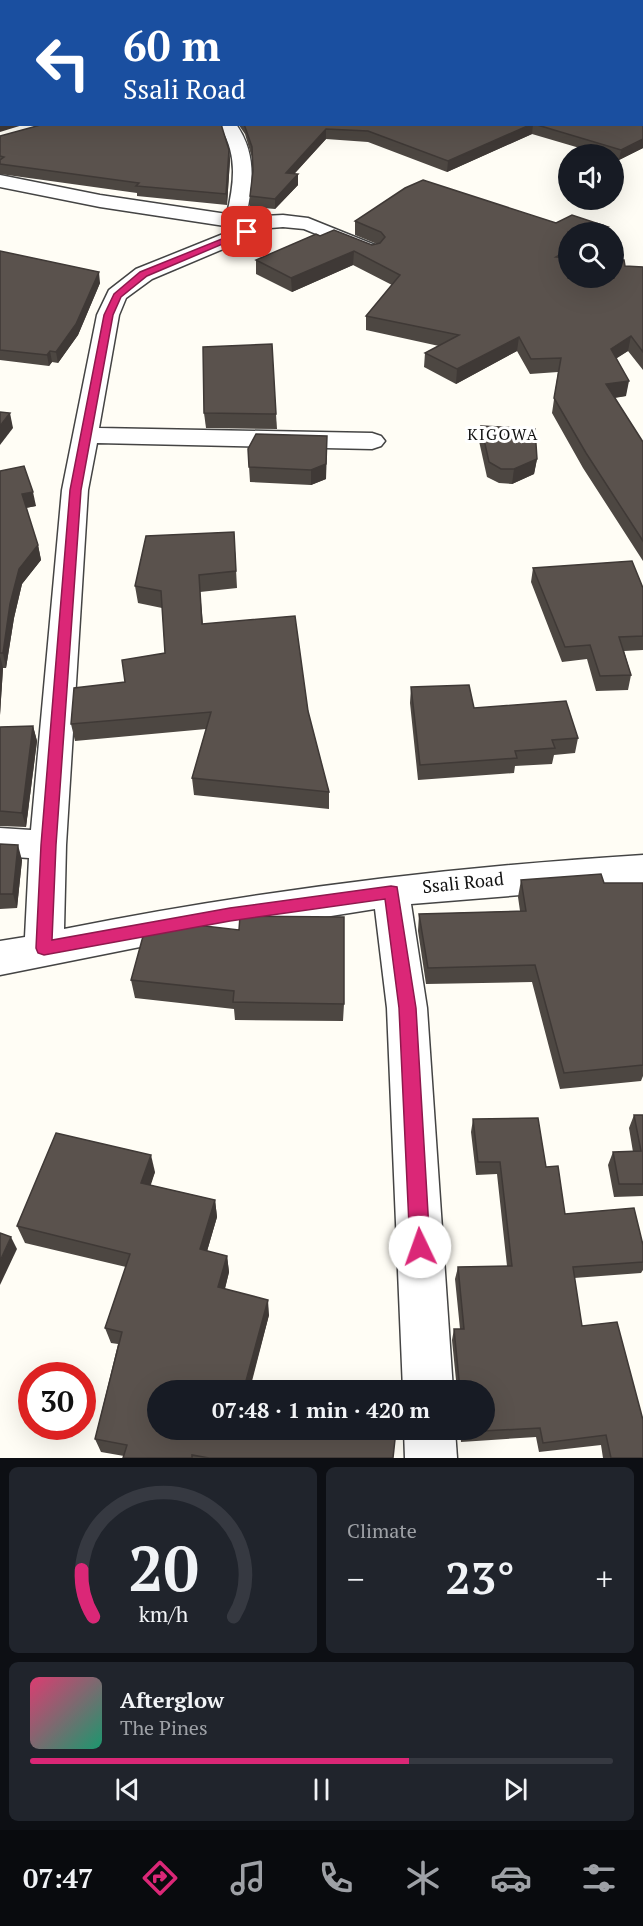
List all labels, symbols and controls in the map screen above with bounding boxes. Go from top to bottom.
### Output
text: 60 m [123,17,221,73]
icon: left [24,24,102,102]
text: Ssali Road [123,71,246,107]
map controls [558,144,624,288]
button: sound [558,144,624,210]
pin [221,206,272,257]
icon: arrive [230,215,263,248]
button: search [558,222,624,288]
district label: KIGOWA [467,423,539,445]
street label: Ssali Road [421,866,505,898]
position arrow [388,1215,452,1279]
speed limit sign: 30 [18,1362,96,1440]
text: 07:48 · 1 min · 420 m [212,1395,430,1424]
text: Climate [347,1517,417,1544]
text: 20 [128,1526,198,1609]
text: 23° [445,1547,515,1607]
text: − [347,1557,365,1600]
text: + [595,1557,613,1600]
text: km/h [138,1600,188,1628]
text: Afterglow [120,1685,224,1714]
text: The Pines [120,1714,208,1741]
icon: previous [111,1773,144,1806]
icon: pause [305,1773,338,1806]
icon: next [499,1773,532,1806]
icon: directions [139,1857,181,1899]
icon: music [227,1857,269,1899]
icon: phone [315,1857,357,1899]
icon: climate [402,1857,444,1899]
icon: car [490,1857,532,1899]
icon: filters [578,1857,620,1899]
text: 07:47 [23,1860,93,1896]

